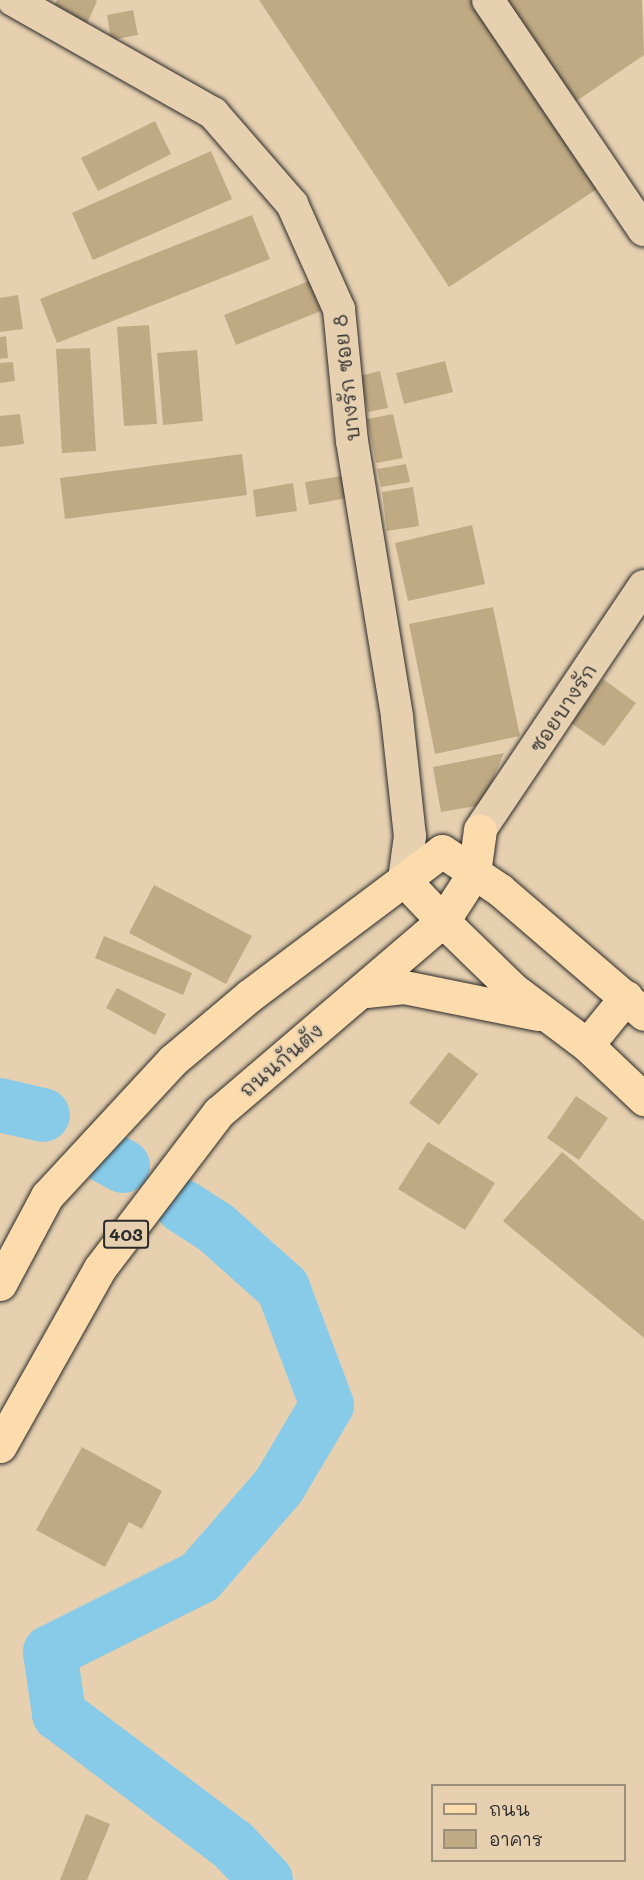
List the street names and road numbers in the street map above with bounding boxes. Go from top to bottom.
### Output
street label: บางรัก ซอย 8 [327,313,365,443]
street label: ซอยบางรัก [524,659,602,757]
street label: ถนนกันตัง [234,1018,328,1102]
road number: 403 [102,1219,150,1249]

